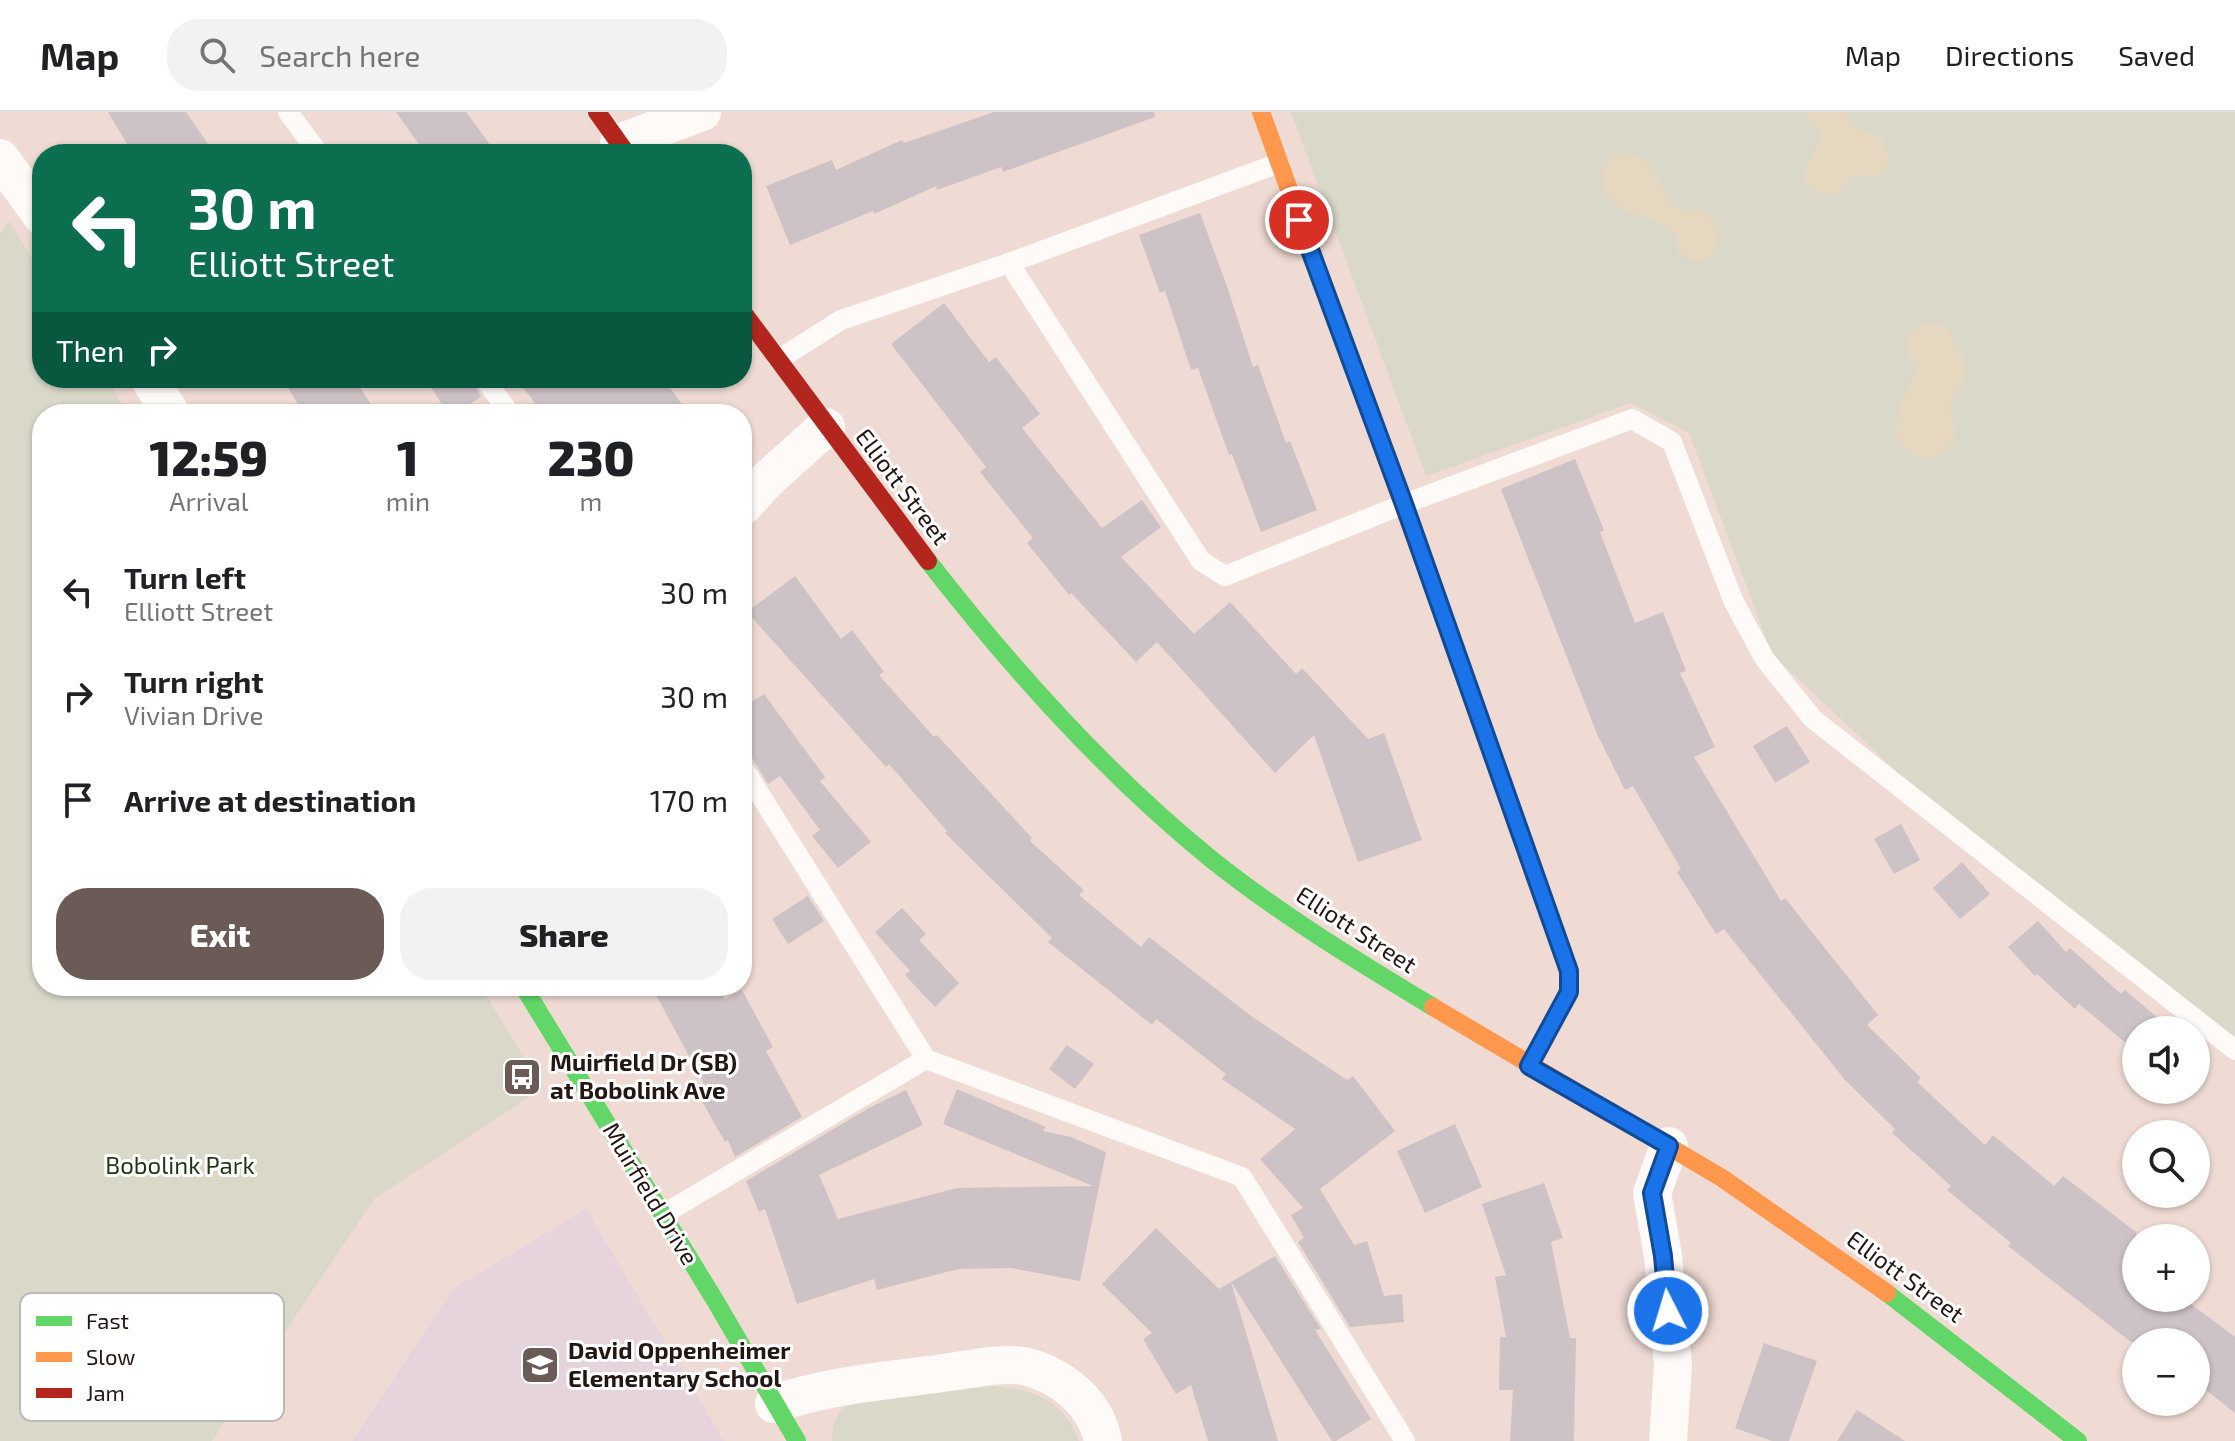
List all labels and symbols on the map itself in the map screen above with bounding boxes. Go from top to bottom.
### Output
pin [1265,186,1333,254]
street label: Elliott Street [850,422,956,550]
street label: Elliott Street [1291,879,1422,978]
place label: Muirfield Dr (SB) at Bobolink Ave [550,1047,737,1104]
bus stop icon: Muirfield Dr (SB) at Bobolink Ave [501,1056,543,1098]
street label: Muirfield Drive [597,1117,705,1270]
park label: Bobolink Park [105,1150,255,1179]
street label: Elliott Street [1842,1224,1970,1328]
position arrow [1626,1269,1710,1353]
legend [20,1293,284,1421]
text: Fast [86,1307,129,1333]
place label: David Oppenheimer Elementary School [568,1335,791,1392]
text: Slow [86,1343,135,1369]
school or university icon: David Oppenheimer Elementary School [519,1344,561,1386]
text: Jam [86,1379,125,1405]

